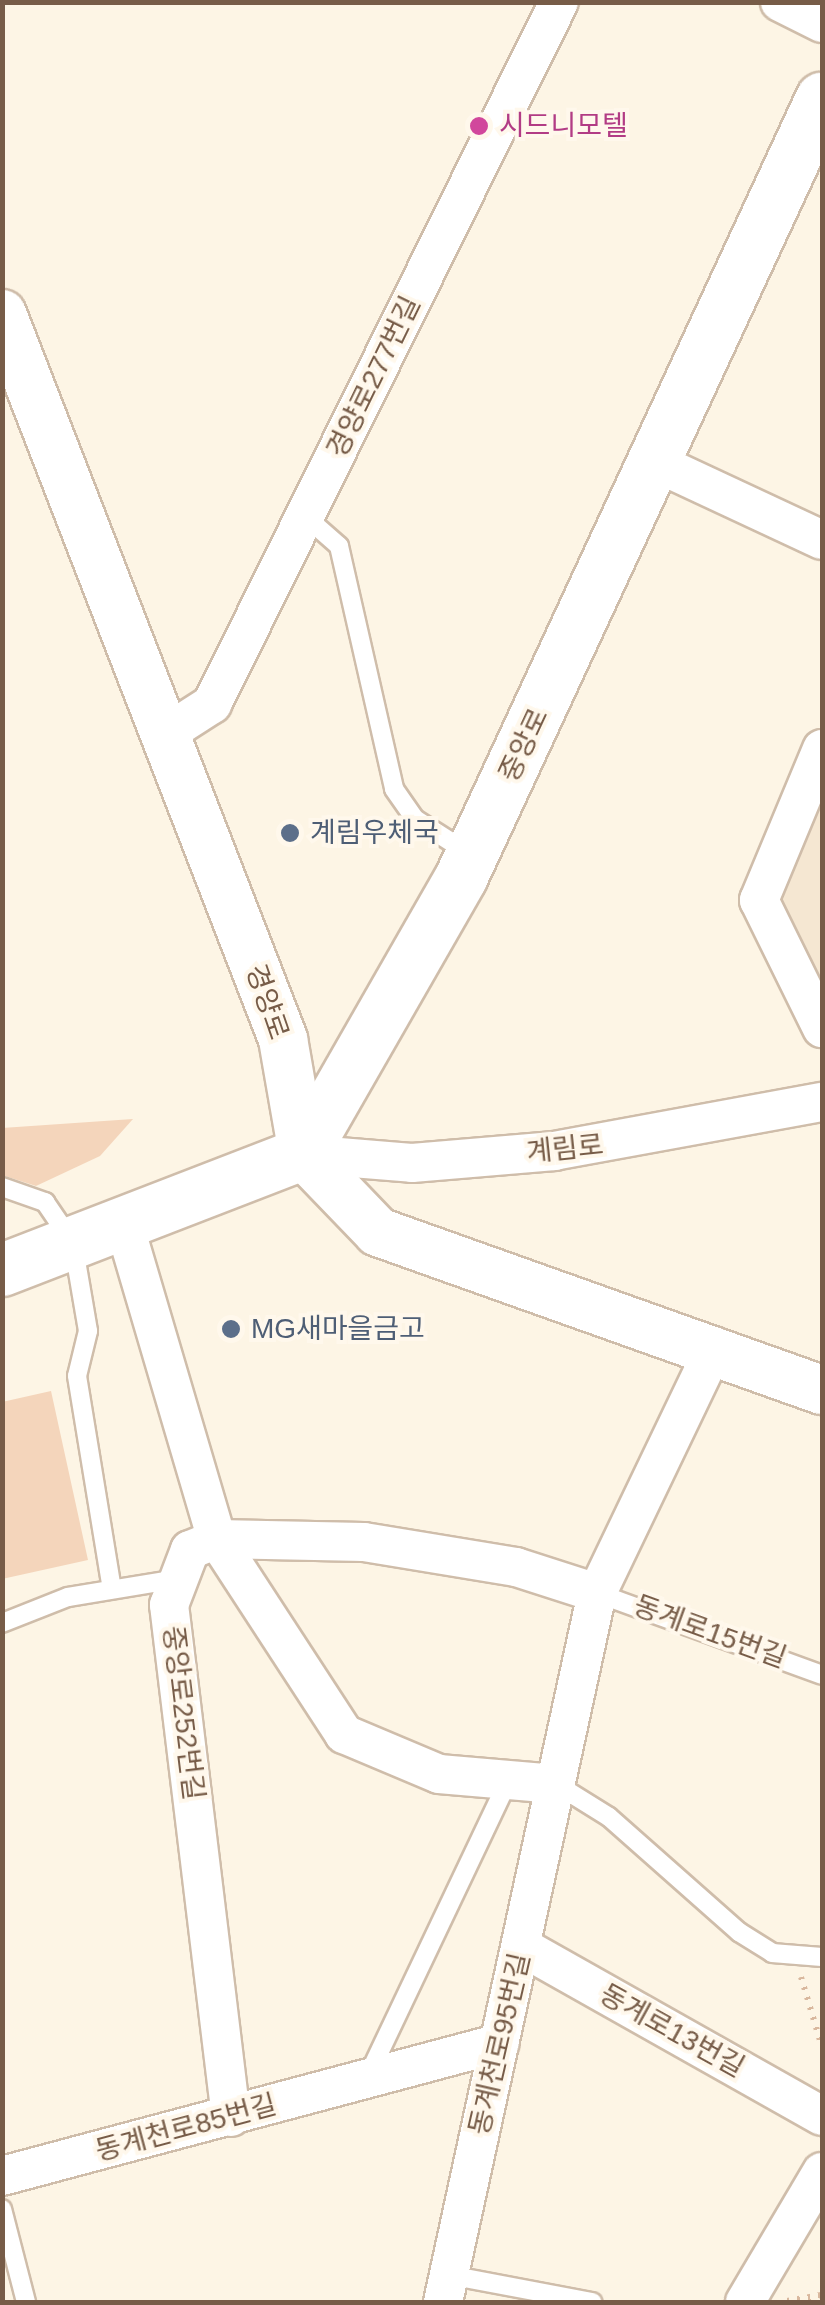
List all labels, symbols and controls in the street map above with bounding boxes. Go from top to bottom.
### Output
place label: 시드니모텔 [499,109,628,143]
marker: 시드니모텔 [468,115,490,137]
street label: 경양로277번길 [320,291,428,463]
street label: 중앙로 [492,703,556,787]
place label: 계림우체국 [310,816,439,850]
marker: 계림우체국 [279,822,301,844]
street label: 경양로 [239,960,295,1044]
street label: 계림로 [525,1128,605,1170]
place label: MG새마을금고 [251,1312,425,1346]
marker: MG새마을금고 [220,1318,242,1340]
street label: 동계로15번길 [629,1589,791,1675]
street label: 중앙로252번길 [156,1624,210,1802]
street label: 동계천로95번길 [463,1950,537,2138]
street label: 동계로13번길 [594,1978,750,2084]
street label: 동계천로85번길 [92,2088,280,2168]

